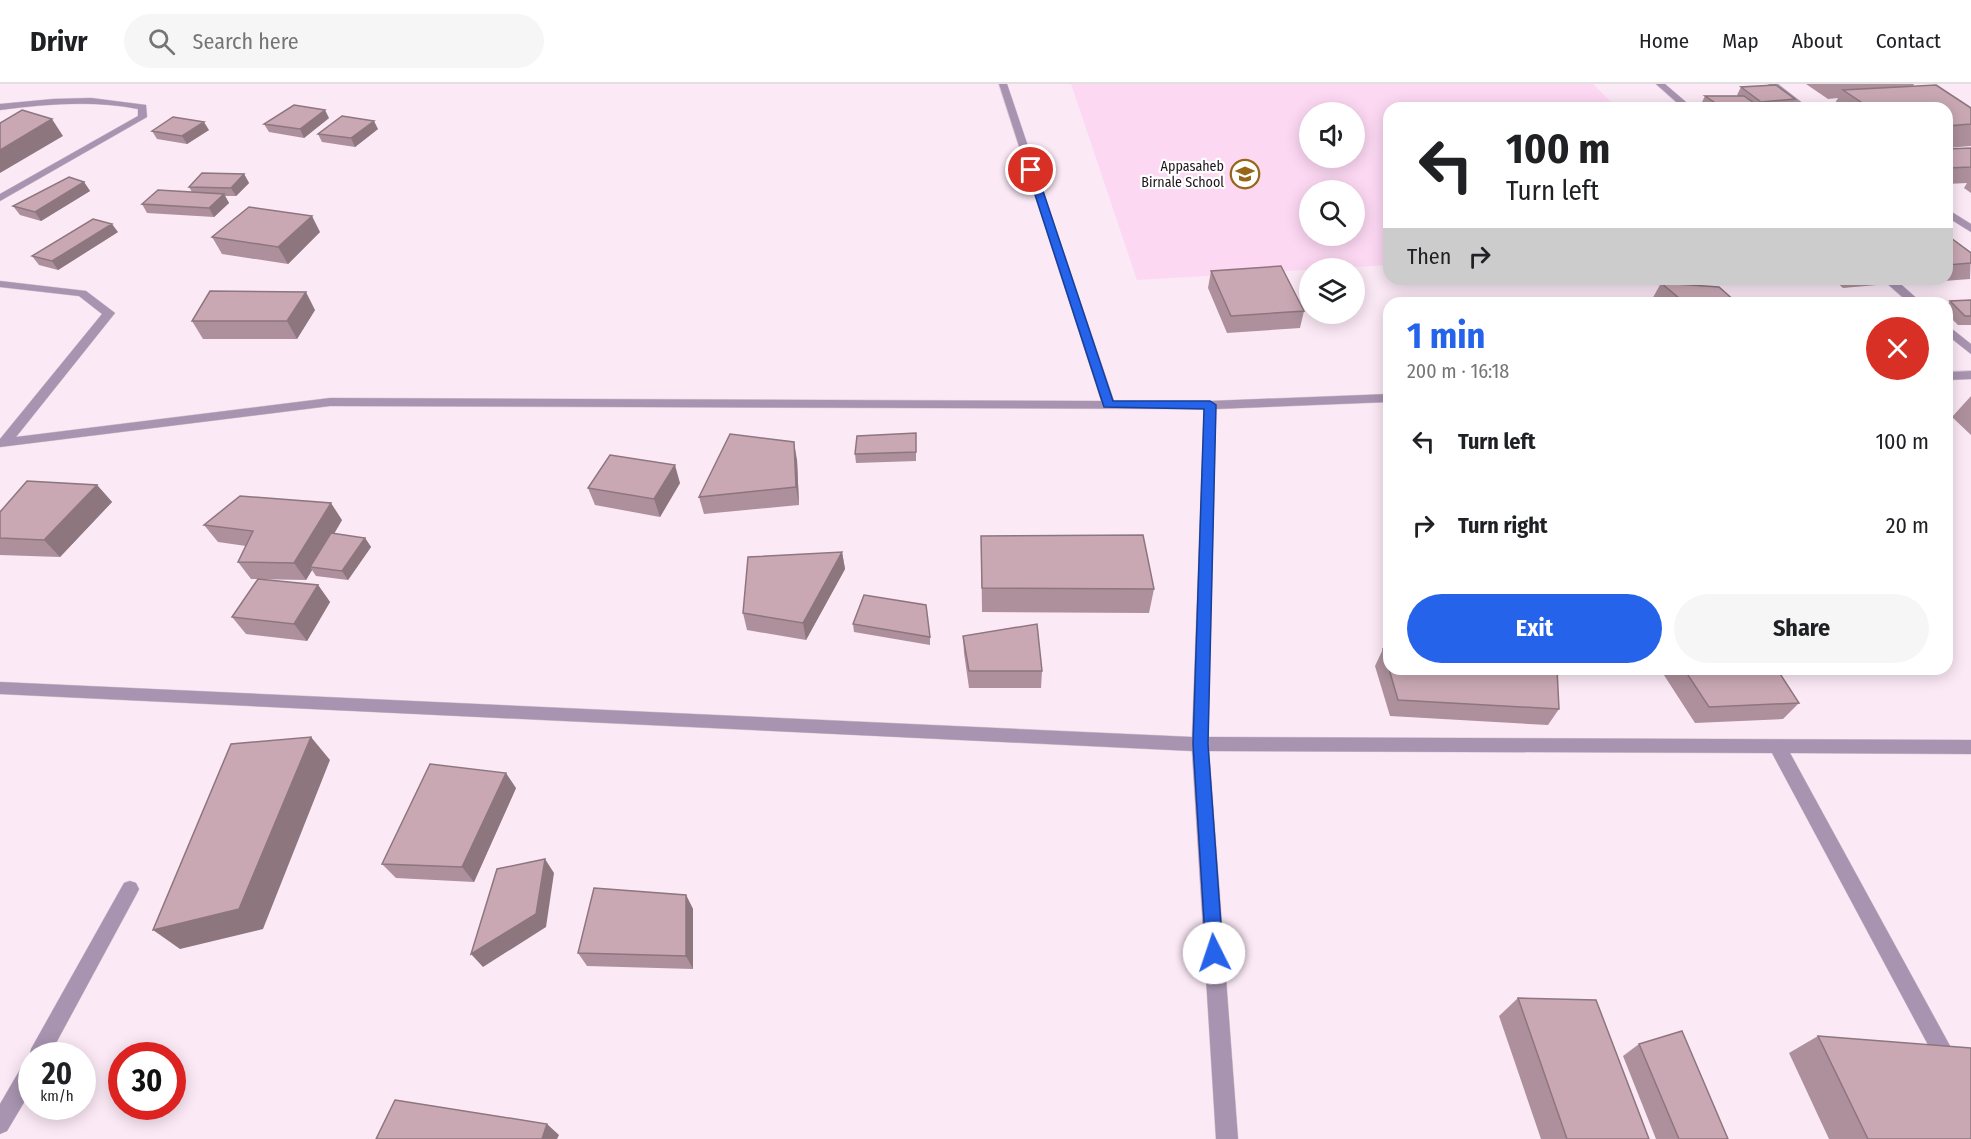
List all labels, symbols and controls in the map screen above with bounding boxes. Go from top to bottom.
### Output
search box [124,14,544,68]
text: Drivr [30,25,88,58]
icon: search [145,25,178,58]
text: Search here [193,28,299,55]
text: Home [1639,28,1689,54]
text: Map [1722,28,1759,54]
text: About [1792,28,1843,54]
text: Contact [1876,28,1941,54]
map controls [1299,102,1365,324]
button: sound [1299,102,1365,168]
text: 100 m [1506,124,1610,174]
icon: left [1407,126,1485,204]
pin [1005,144,1056,195]
icon: arrive [1014,153,1047,186]
place label: Appasaheb Birnale School [1141,158,1224,191]
school or university icon: Appasaheb Birnale School [1229,158,1261,190]
text: Turn left [1506,175,1599,207]
button: search [1299,180,1365,246]
icon: right [1463,240,1496,273]
text: Then [1407,243,1451,270]
button: layers [1299,258,1365,324]
text: 1 min [1407,314,1485,358]
button: close [1866,317,1929,380]
text: 200 m · 16:18 [1407,359,1509,383]
icon: left [1407,425,1440,458]
text: Turn left [1458,428,1536,455]
text: 100 m [1875,428,1929,455]
icon: right [1407,509,1440,542]
text: Turn right [1458,512,1547,539]
text: 20 m [1886,512,1929,539]
button: Exit [1407,594,1662,663]
button: Share [1674,594,1929,663]
position arrow [1182,921,1246,985]
speed limit sign: 30 [108,1042,186,1120]
text: 20 [42,1056,72,1092]
text: km/h [40,1087,74,1105]

